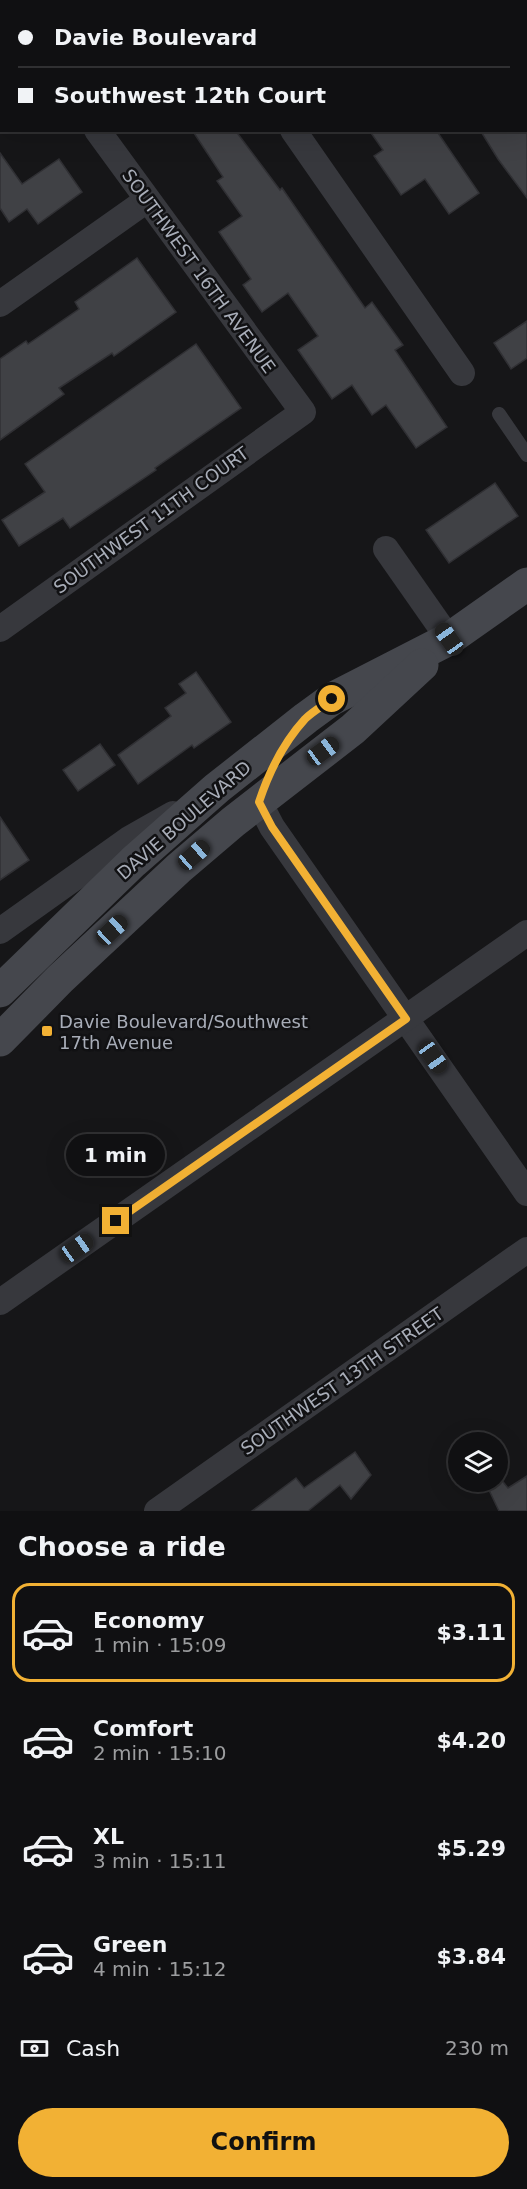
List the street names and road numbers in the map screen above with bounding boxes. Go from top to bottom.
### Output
street label: SOUTHWEST 16TH AVENUE [118,165,280,377]
street label: SOUTHWEST 11TH COURT [49,442,253,598]
street label: DAVIE BOULEVARD [113,756,255,884]
street label: SOUTHWEST 13TH STREET [237,1302,448,1459]

